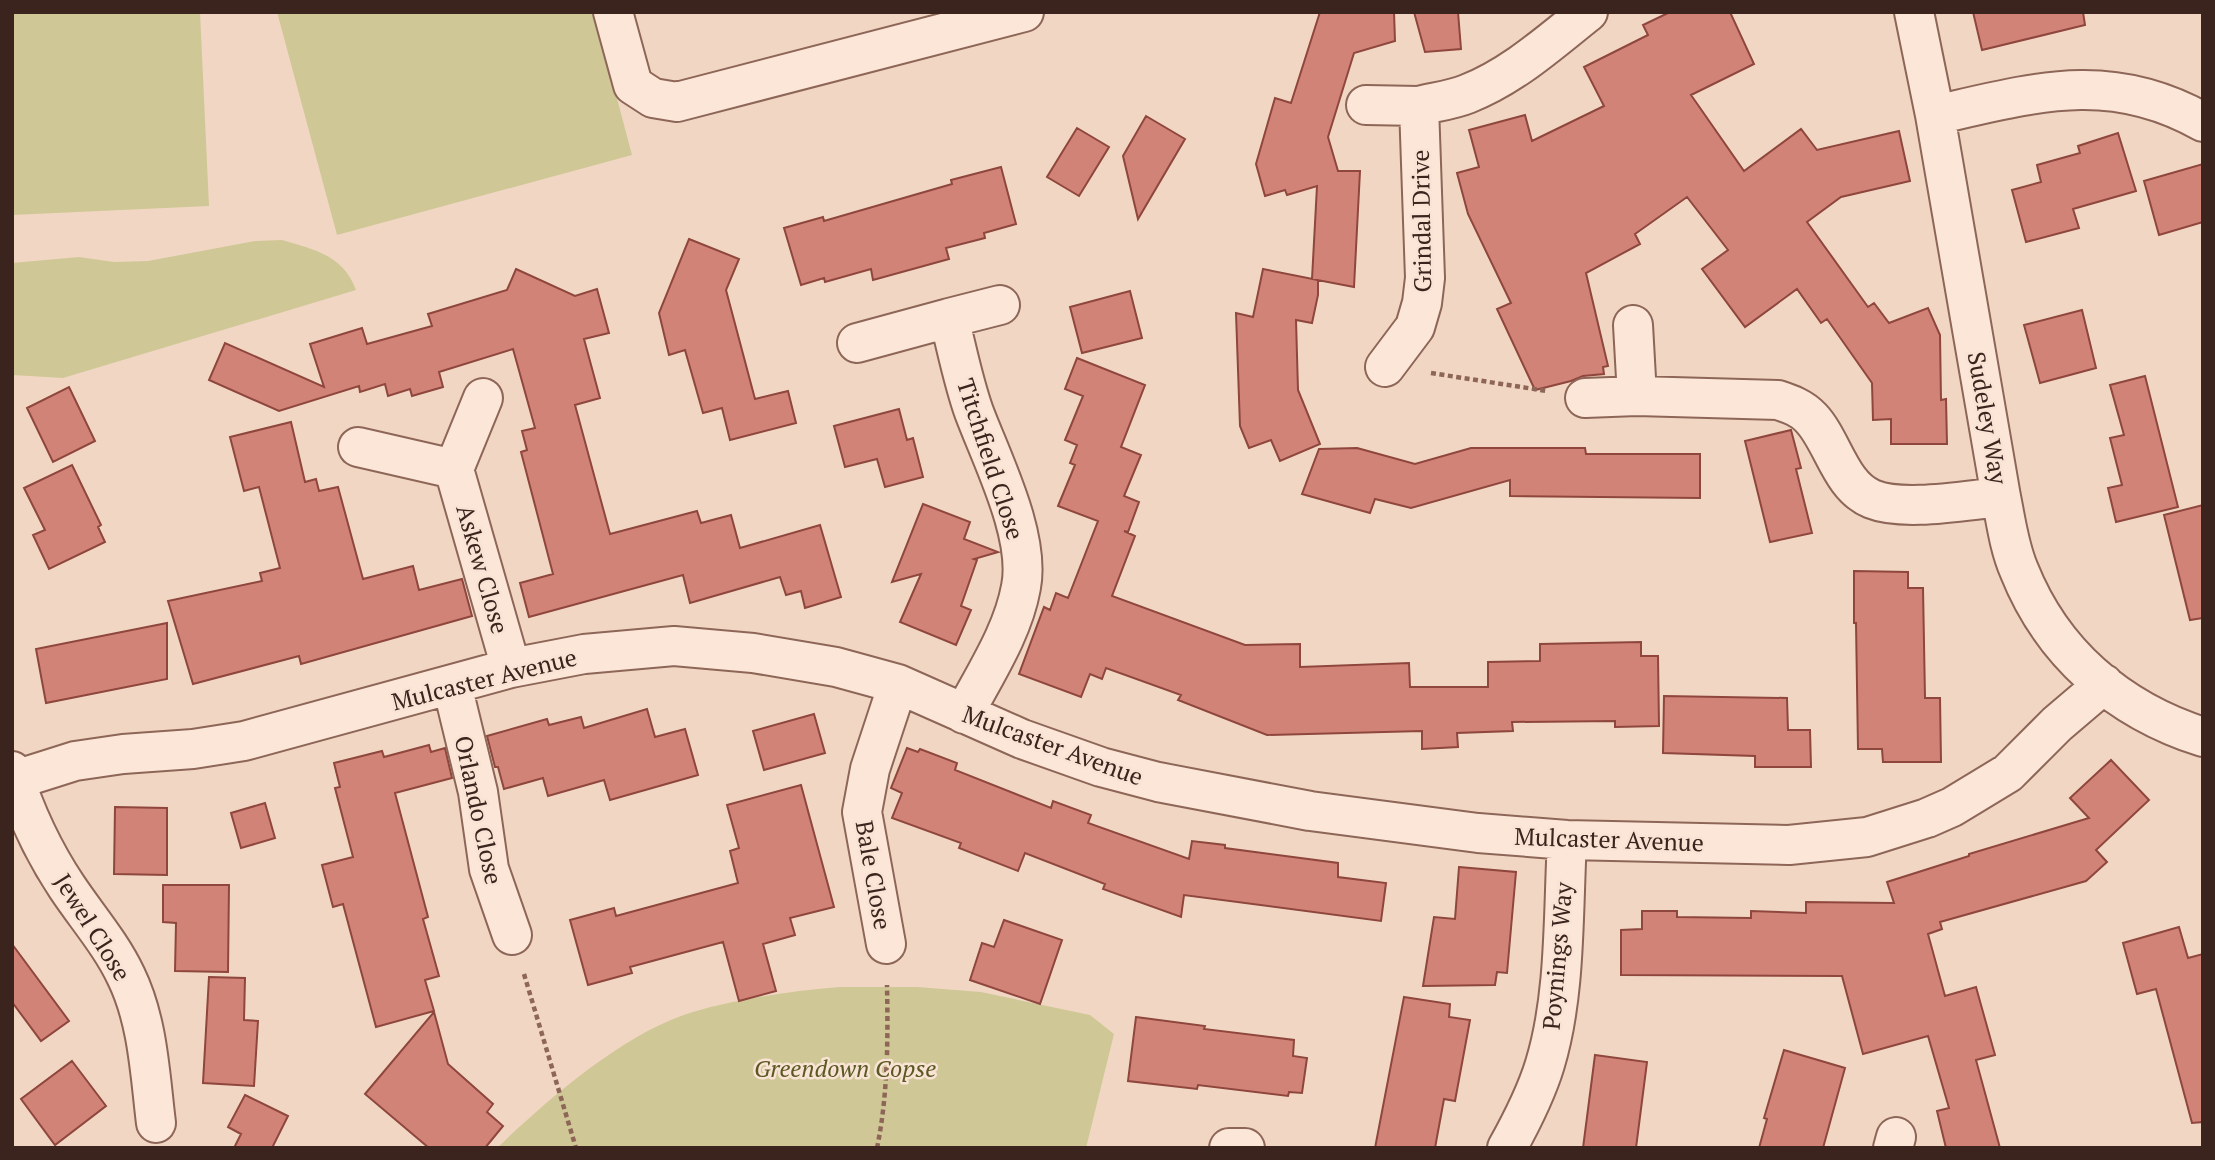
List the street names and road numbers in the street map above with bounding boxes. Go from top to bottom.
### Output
street label: Grindal Drive [1404,149,1438,293]
street label: Sudeley Way [1961,349,2016,488]
street label: Titchfield Close [950,374,1032,544]
street label: Askew Close [449,501,517,637]
street label: Mulcaster Avenue [388,641,580,717]
street label: Mulcaster Avenue [958,698,1148,792]
street label: Orlando Close [448,733,510,887]
street label: Bale Close [849,818,899,932]
street label: Mulcaster Avenue [1514,820,1704,858]
street label: Jewel Close [47,867,139,987]
street label: Poynings Way [1535,880,1579,1031]

